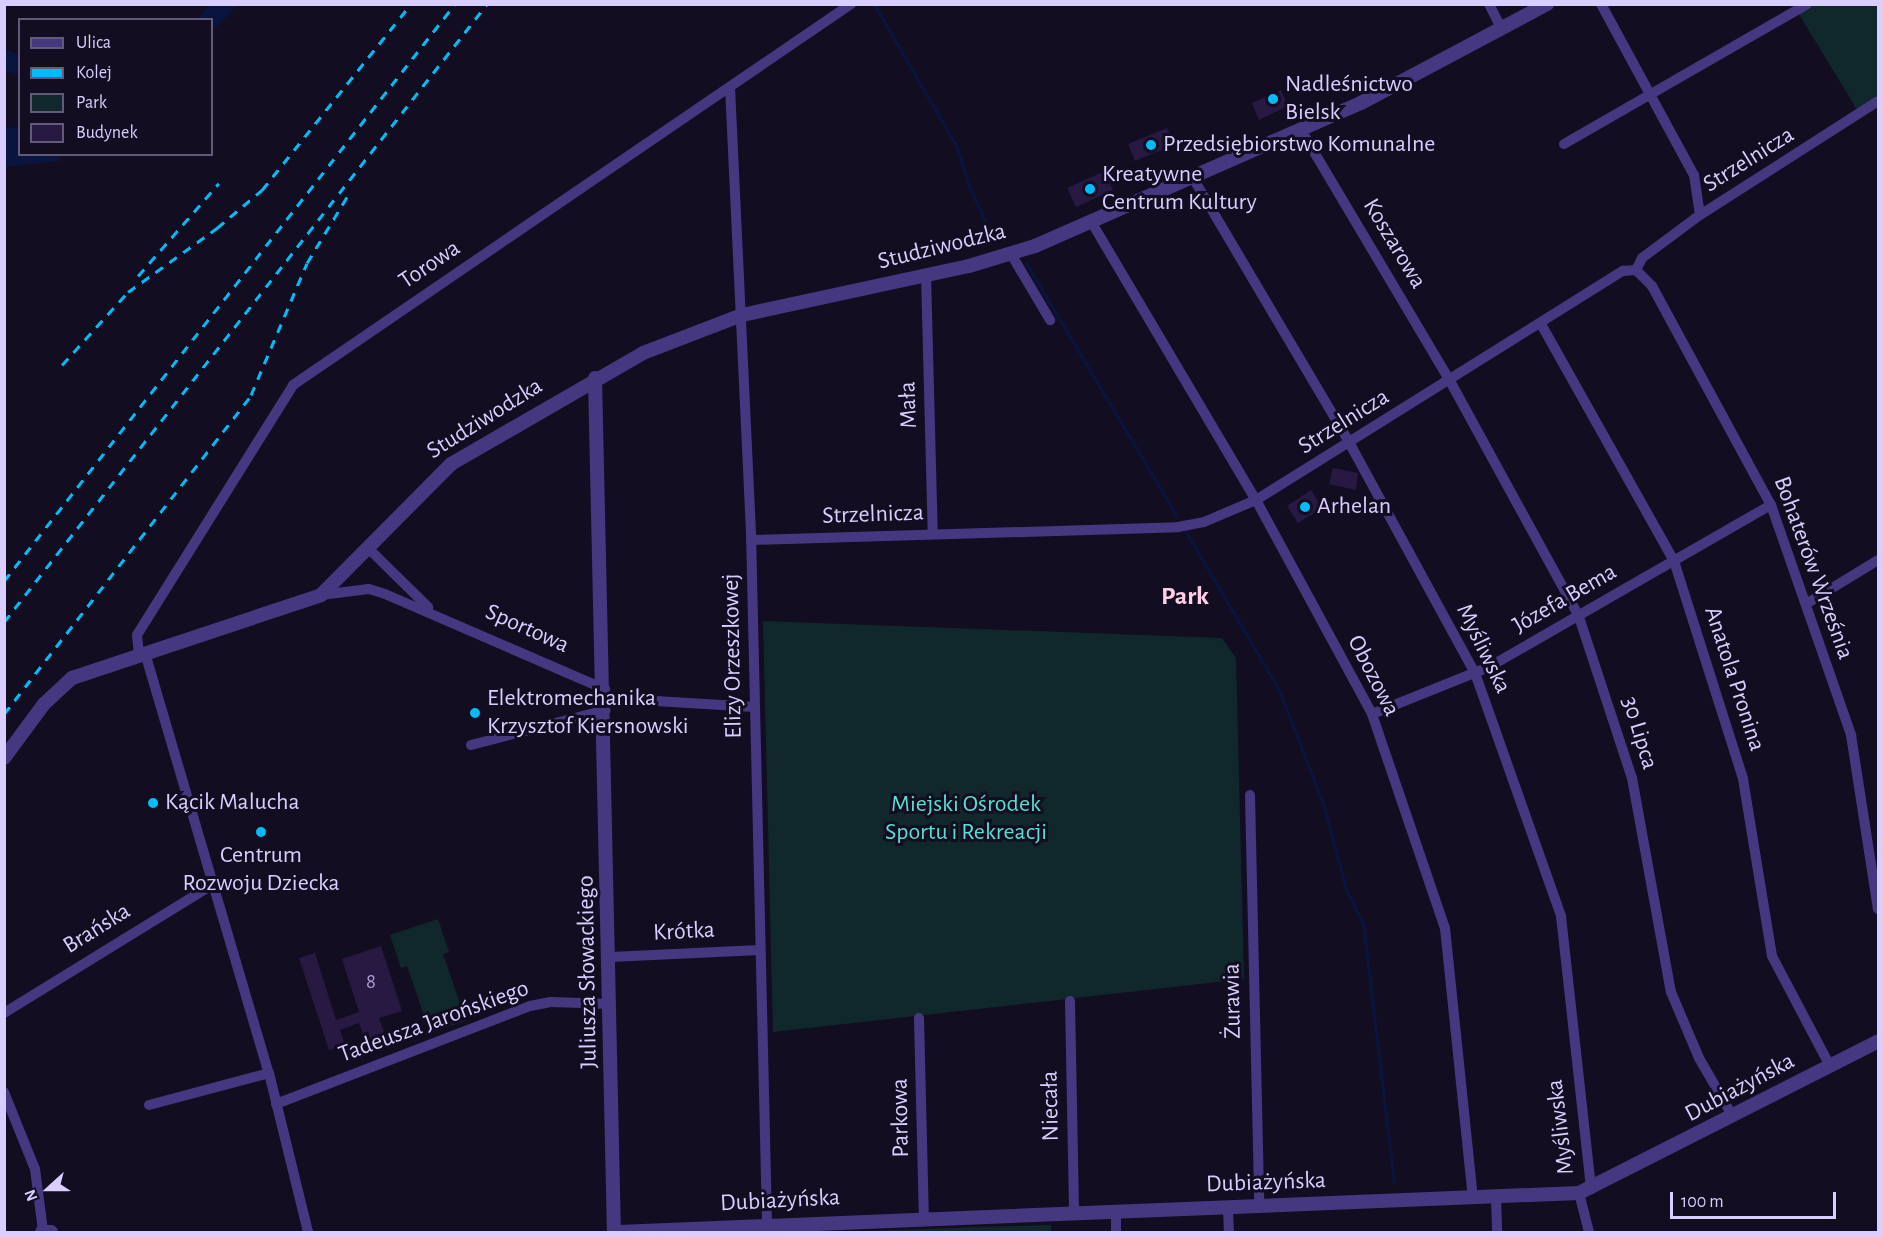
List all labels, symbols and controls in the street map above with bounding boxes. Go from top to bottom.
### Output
legend [18,18,213,156]
text: Ulica [76,34,111,52]
text: Kolej [76,64,112,82]
place label: Nadleśnictwo Bielsk [1285,71,1413,127]
marker: Nadleśnictwo Bielsk [1266,92,1280,106]
text: Park [76,94,107,112]
street label: Strzelnicza [1698,121,1800,199]
text: Budynek [76,124,138,142]
place label: Przedsiębiorstwo Komunalne [1163,131,1435,159]
marker: Przedsiębiorstwo Komunalne [1144,138,1158,152]
place label: Kreatywne Centrum Kultury [1102,161,1257,217]
marker: Kreatywne Centrum Kultury [1083,182,1097,196]
street label: Koszarowa [1356,194,1432,294]
street label: Studziwodzka [875,217,1009,277]
street label: Torowa [394,234,466,296]
street label: Studziwodzka [422,372,548,466]
street label: Mała [894,381,924,429]
street label: Strzelnicza [1293,383,1395,461]
street label: Bohaterów Września [1767,473,1859,663]
place label: Arhelan [1317,493,1391,521]
street label: Strzelnicza [822,499,924,531]
marker: Arhelan [1298,500,1312,514]
street label: Józefa Bema [1508,558,1622,640]
street label: Elizy Orzeszkowej [717,573,749,739]
district label: Park [1161,581,1209,613]
street label: Sportowa [481,598,573,660]
street label: Myśliwska [1449,600,1517,698]
street label: Anatola Pronina [1697,603,1771,755]
street label: Obozowa [1340,631,1406,721]
place label: Elektromechanika Krzysztof Kiersnowski [487,685,689,741]
street label: 30 Lipca [1614,693,1664,773]
marker: Elektromechanika Krzysztof Kiersnowski [468,706,482,720]
place label: Kącik Malucha [165,789,300,817]
park label: Miejski Ośrodek Sportu i Rekreacji [885,791,1047,847]
marker: Kącik Malucha [146,796,160,810]
marker: Centrum Rozwoju Dziecka [254,825,268,839]
place label: Centrum Rozwoju Dziecka [182,842,340,898]
street label: Juliusza Słowackiego [572,875,604,1069]
street label: Brańska [58,897,136,961]
street label: Krótka [652,916,716,948]
street label: Żurawia [1218,963,1248,1039]
house number: 8 [366,969,376,995]
street label: Tadeusza Jarońskiego [335,974,533,1070]
street label: Dubiażyńska [1680,1047,1800,1129]
street label: Niecała [1036,1070,1066,1142]
street label: Parkowa [886,1078,916,1158]
street label: Myśliwska [1541,1078,1581,1176]
north arrow [18,1159,78,1219]
street label: Dubiażyńska [1206,1167,1326,1199]
scale bar [1673,1180,1840,1218]
street label: Dubiażyńska [719,1183,841,1219]
text: N [22,1187,41,1204]
text: 100 m [1681,1193,1724,1211]

